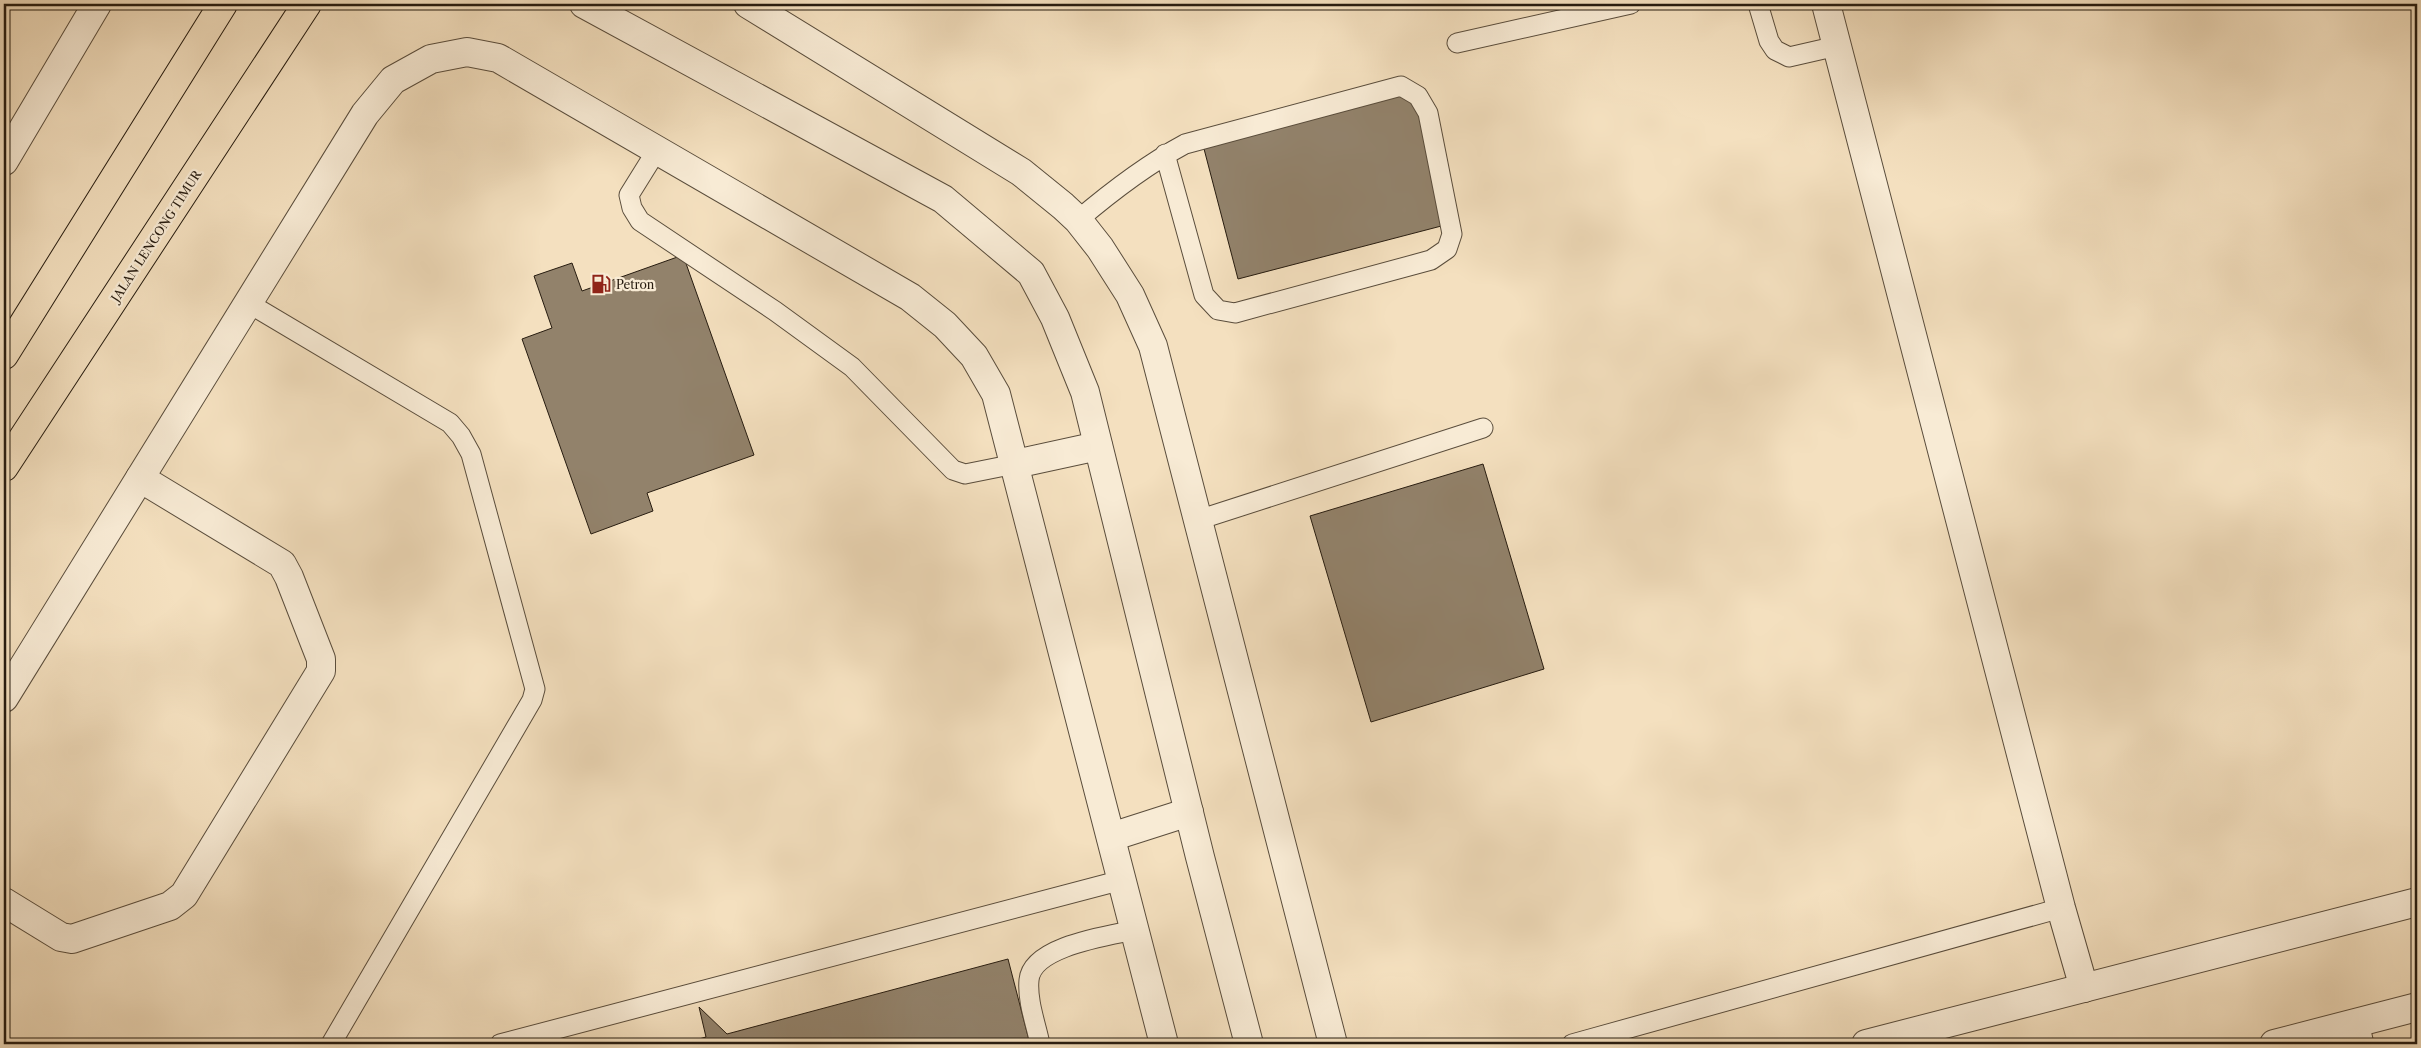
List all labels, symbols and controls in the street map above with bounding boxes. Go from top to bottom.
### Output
street label: JALAN LENCONG TIMUR [107,166,205,306]
fuel station icon: Petron [590,273,612,295]
place label: Petron [616,277,655,292]

